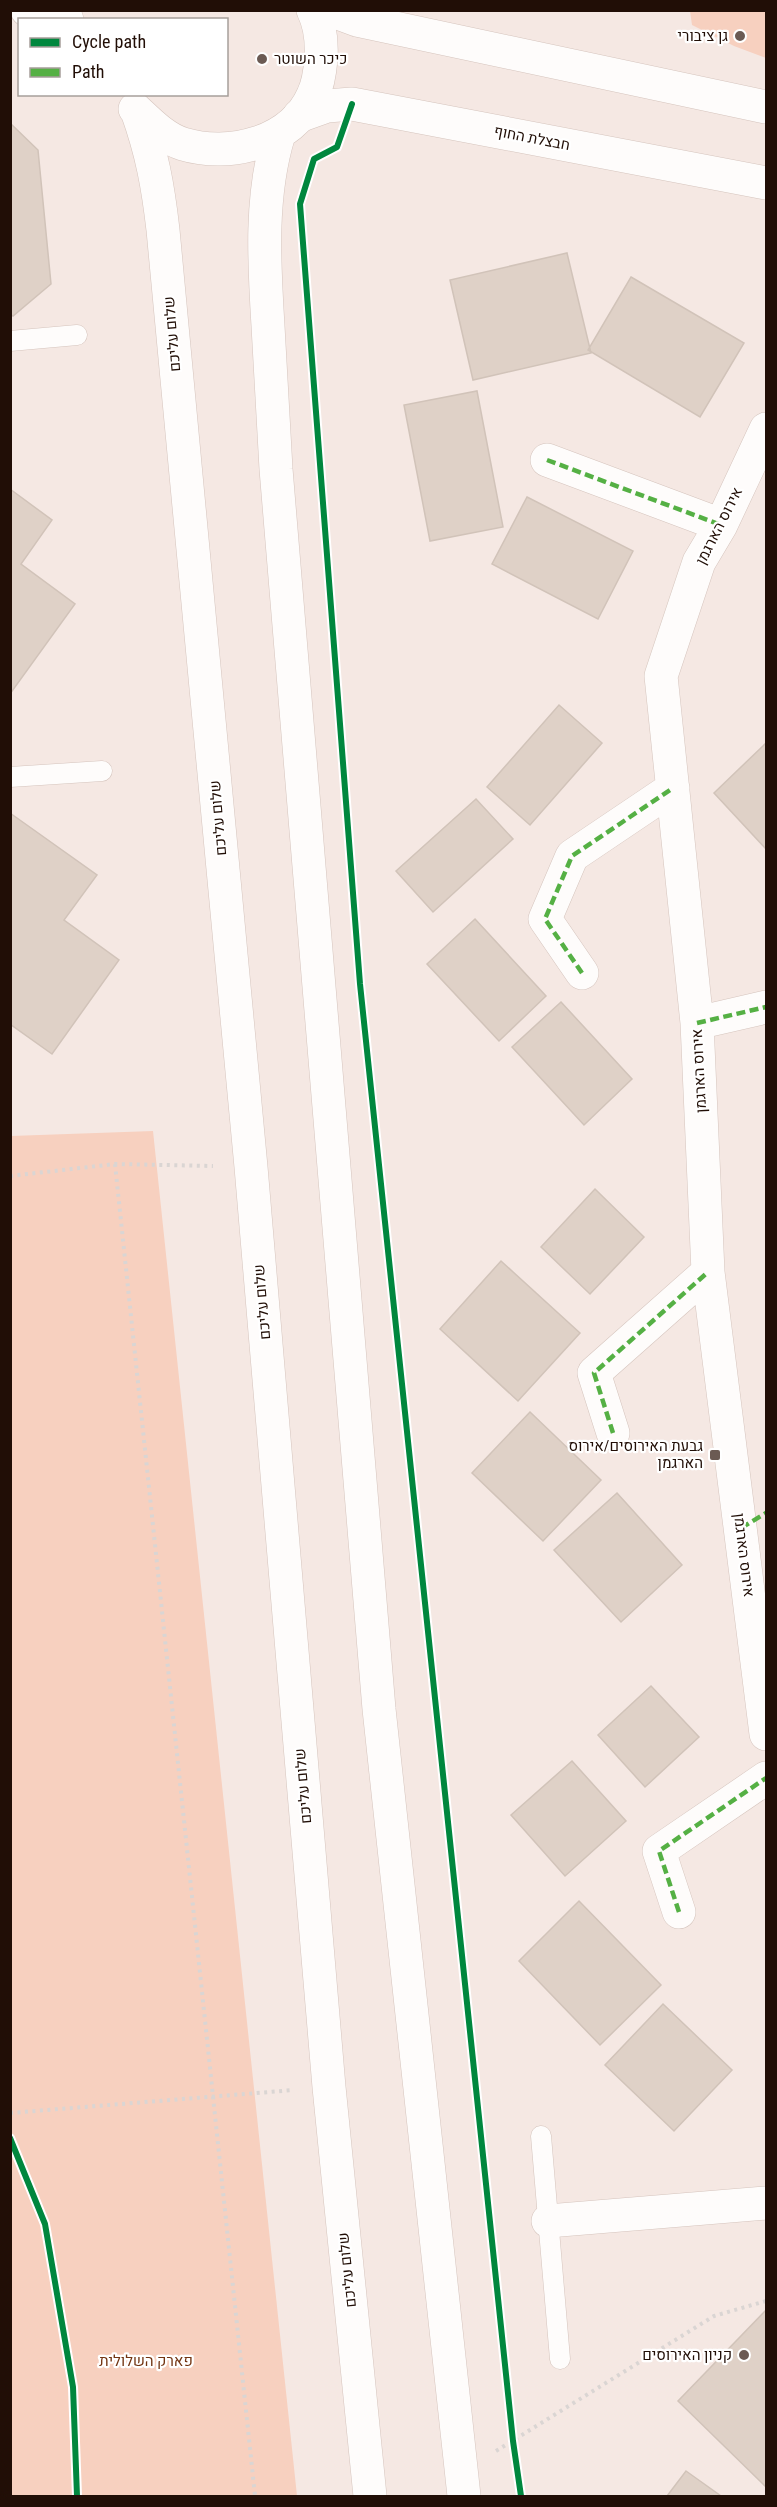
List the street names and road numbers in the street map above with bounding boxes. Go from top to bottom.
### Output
street label: חבצלת החוף [493,122,571,154]
street label: שלום עליכם [160,296,184,372]
street label: אירוס הארגמן [692,484,746,568]
street label: שלום עליכם [206,780,230,856]
street label: אירוס הארגמן [688,1028,710,1114]
street label: שלום עליכם [250,1264,274,1340]
street label: אירוס הארגמן [730,1512,758,1598]
street label: שלום עליכם [291,1748,315,1824]
street label: שלום עליכם [334,2232,360,2308]

